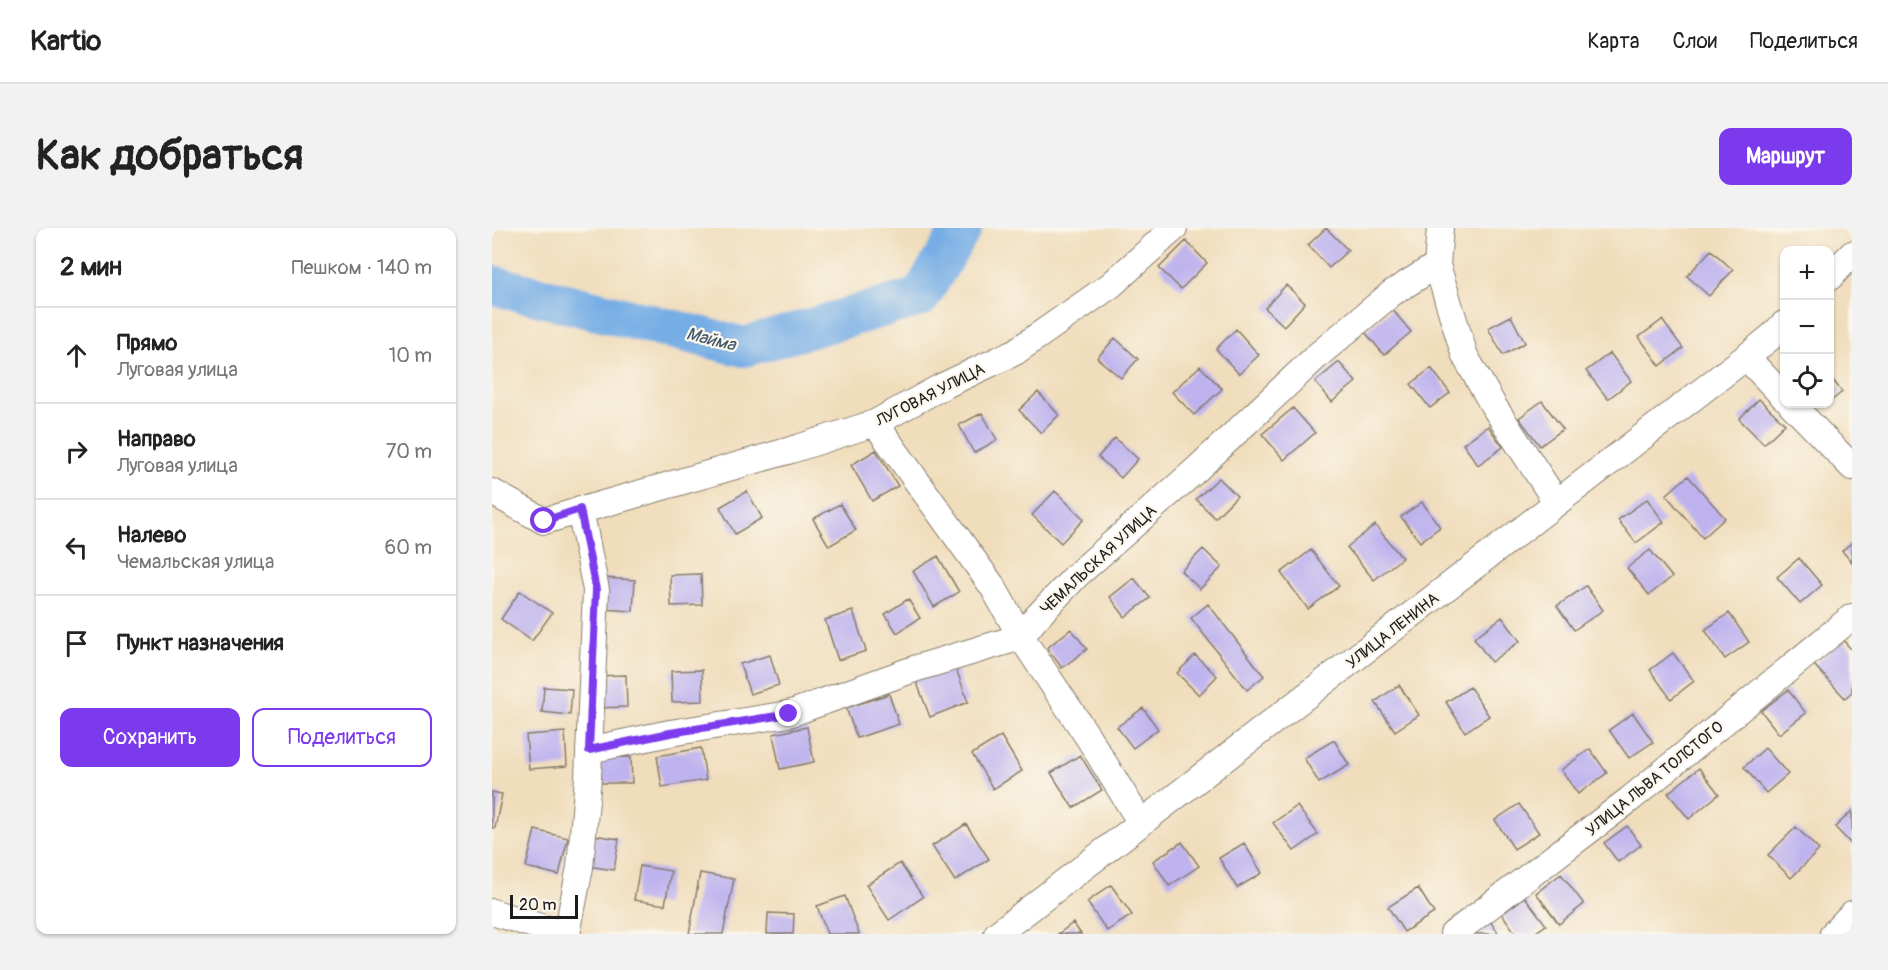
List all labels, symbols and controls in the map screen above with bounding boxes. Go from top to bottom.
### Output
text: Kartio [30,24,101,59]
text: Карта [1587,28,1639,55]
text: Слои [1672,28,1717,55]
text: Поделиться [1750,28,1858,55]
button: Маршрут [1719,128,1852,185]
text: Как добраться [36,130,303,182]
map controls [1780,246,1834,408]
button: + [1780,246,1834,300]
text: 2 мин [60,251,122,283]
text: Пешком · 140 m [291,255,432,280]
button: − [1780,300,1834,354]
water label: Майма [684,322,740,357]
text: Прямо [117,329,177,357]
icon: ahead [60,339,93,372]
text: 10 m [388,343,432,368]
button: locate [1780,354,1834,408]
text: Луговая улица [117,357,238,382]
street label: ЛУГОВАЯ УЛИЦА [872,359,988,431]
text: Направо [117,425,196,453]
icon: right [60,435,93,468]
text: 70 m [386,439,432,464]
text: Луговая улица [117,453,238,478]
street label: ЧЕМАЛЬСКАЯ УЛИЦА [1036,501,1161,619]
route start [530,507,556,533]
text: Налево [117,521,186,549]
icon: left [60,531,93,564]
text: 60 m [385,535,432,560]
text: Чемальская улица [117,549,274,574]
street label: УЛИЦА ЛЕНИНА [1342,588,1443,673]
icon: arrive [60,627,93,660]
text: Пункт назначения [117,629,284,657]
route end [775,700,801,726]
button: Сохранить [60,708,240,767]
button: Поделиться [252,708,432,767]
street label: УЛИЦА ЛЬВА ТОЛСТОГО [1582,717,1728,841]
scale bar [510,892,578,920]
text: 20 m [519,895,557,915]

